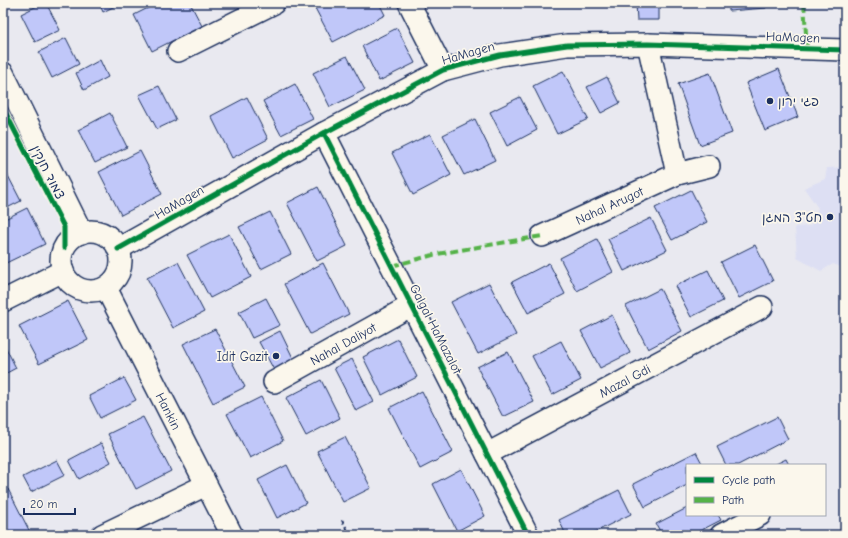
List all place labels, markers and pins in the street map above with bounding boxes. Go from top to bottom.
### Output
place label: פגי ירון [778,94,819,110]
marker: פגי ירון [765,96,775,106]
place label: חט"צ המגן [762,210,822,226]
marker: חט"צ המגן [825,212,835,222]
place label: Idit Gazit [217,349,269,364]
marker: Idit Gazit [271,351,281,361]

